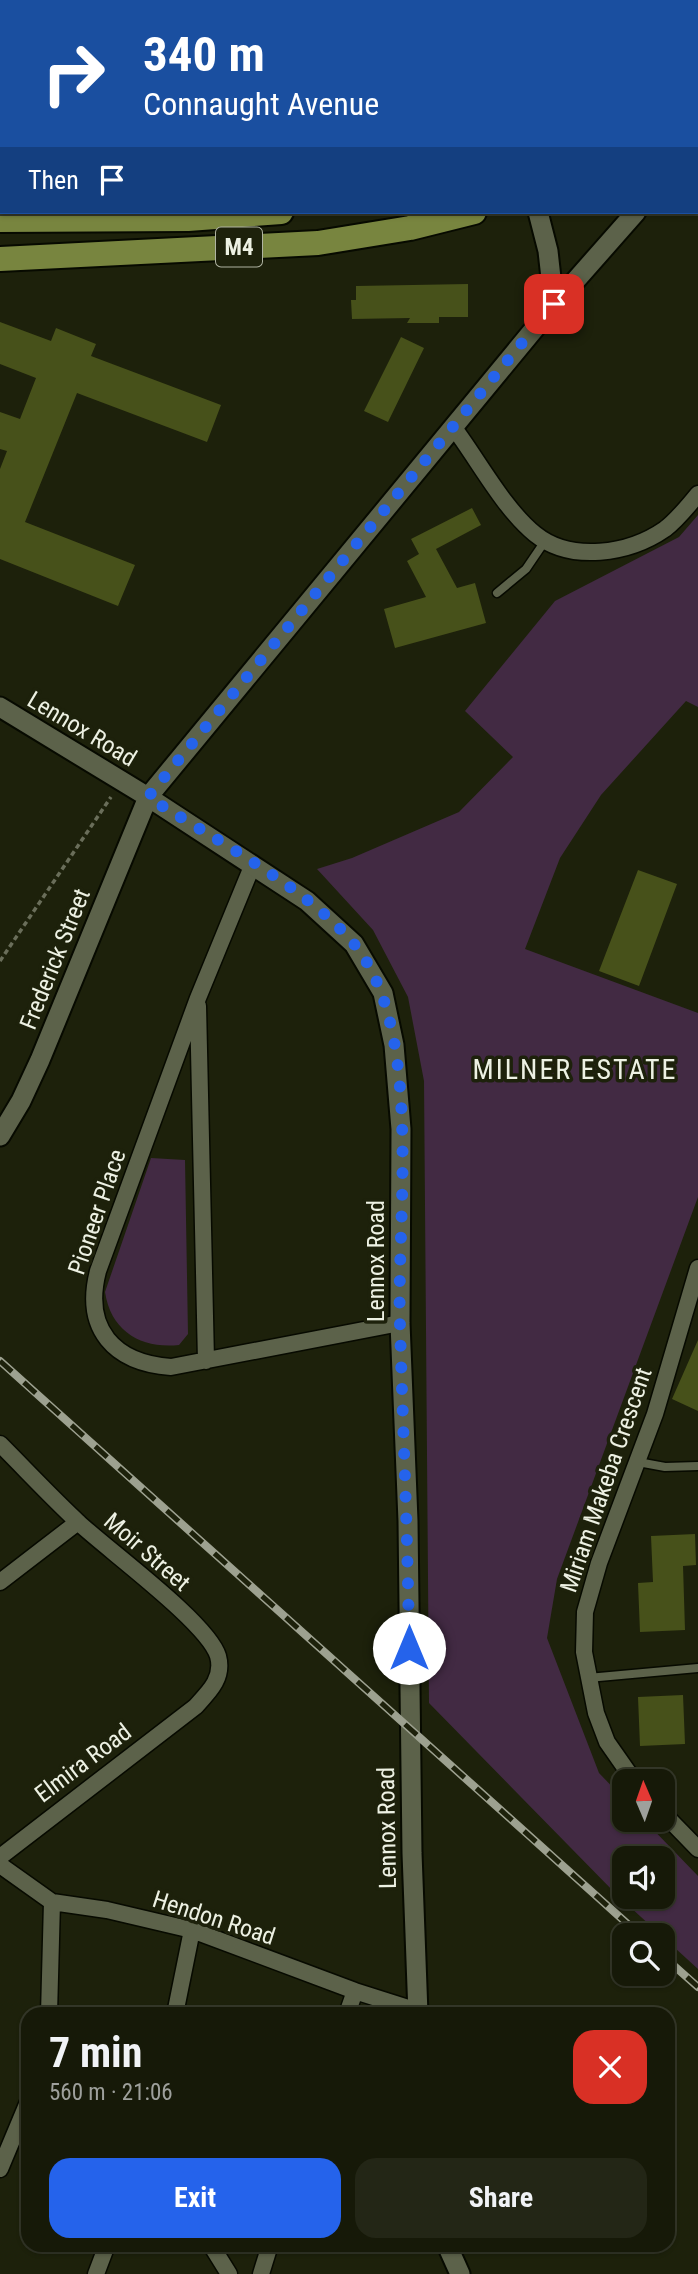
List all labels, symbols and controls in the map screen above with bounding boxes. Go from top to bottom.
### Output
text: 340 m [143,26,265,83]
icon: right [28,28,119,119]
text: Connaught Avenue [143,85,379,123]
icon: arrive [93,161,131,199]
text: Then [28,165,79,195]
road number: M4 [216,228,262,266]
pin [524,274,584,334]
icon: arrive [535,285,573,323]
street label: Lennox Road [23,686,141,772]
street label: Frederick Street [14,885,96,1033]
district label: MILNER ESTATE [473,1053,677,1086]
street label: Pioneer Place [63,1146,131,1278]
street label: Lennox Road [362,1200,390,1322]
street label: Miriam Makeba Crescent [554,1364,658,1596]
street label: Moir Street [98,1507,196,1597]
position arrow [372,1611,446,1685]
street label: Elmira Road [29,1718,137,1808]
street label: Lennox Road [372,1767,402,1889]
north arrow [612,1769,676,1832]
map controls [612,1769,675,1986]
button: sound [612,1846,675,1909]
street label: Hendon Road [149,1885,279,1951]
button: search [612,1923,675,1986]
text: 7 min [49,2028,142,2077]
button: close [573,2030,647,2104]
text: 560 m · 21:06 [49,2079,173,2106]
button: Exit [49,2158,341,2238]
button: Share [355,2158,647,2238]

